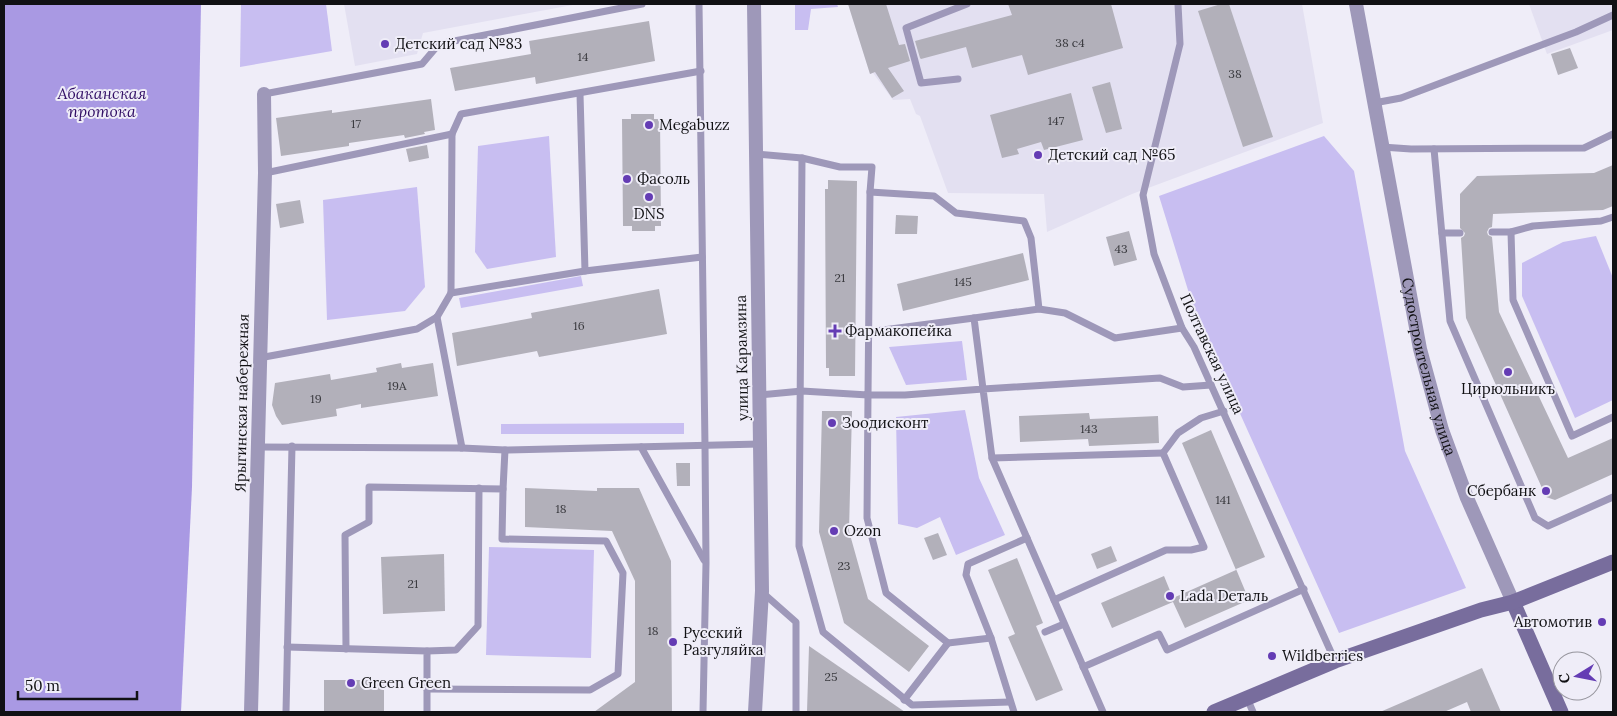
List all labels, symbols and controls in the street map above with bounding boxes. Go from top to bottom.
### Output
place label: Детский сад №83 [395,34,522,53]
house number: 38 с4 [1055,35,1085,50]
marker: Детский сад №83 [379,38,391,50]
house number: 14 [578,49,589,64]
house number: 38 [1228,66,1242,81]
water label: Абаканская протока [56,83,147,121]
house number: 147 [1048,113,1065,128]
place label: Megabuzz [659,115,730,134]
house number: 17 [351,116,361,131]
marker: Megabuzz [643,119,655,131]
place label: Детский сад №65 [1048,145,1175,164]
marker: Детский сад №65 [1032,149,1044,161]
place label: Фасоль [637,169,690,188]
marker: Фасоль [621,173,633,185]
marker: DNS [643,191,655,203]
place label: DNS [634,204,664,223]
house number: 43 [1114,241,1128,256]
house number: 21 [835,270,845,285]
house number: 145 [954,274,972,289]
street label: Судостроительная улица [1398,276,1461,458]
street label: Полтавская улица [1176,291,1249,417]
street label: улица Карамзина [731,294,752,421]
street label: Ярыгинская набережная [230,314,253,492]
house number: 16 [573,318,585,333]
place label: Фармакопейка [845,321,952,340]
marker: Фармакопейка [829,325,841,337]
marker: Цирюльникъ [1502,366,1514,378]
house number: 19А [388,378,407,393]
place label: Цирюльникъ [1461,379,1555,398]
house number: 19 [310,391,322,406]
place label: Зоодисконт [842,413,929,432]
marker: Зоодисконт [826,417,838,429]
house number: 143 [1080,421,1098,436]
place label: Сбербанк [1467,481,1536,500]
marker: Сбербанк [1540,485,1552,497]
house number: 141 [1215,492,1231,507]
house number: 18 [555,501,567,516]
place label: Ozon [844,521,881,540]
marker: Ozon [828,525,840,537]
house number: 23 [838,558,851,573]
house number: 21 [408,576,418,591]
place label: Lada Dеталь [1180,586,1268,605]
marker: Lada Dеталь [1164,590,1176,602]
place label: Автомотив [1513,612,1592,631]
marker: Автомотив [1596,616,1608,628]
house number: 18 [647,623,659,638]
place label: Русский Разгуляйка [683,623,764,659]
marker: Русский Разгуляйка [667,636,679,648]
place label: Wildberries [1282,646,1363,665]
marker: Wildberries [1266,650,1278,662]
north arrow [1552,651,1602,701]
scale bar [18,668,136,700]
house number: 25 [825,669,837,684]
text: С [1554,672,1574,685]
place label: Green Green [361,673,451,692]
text: 50 m [25,676,60,695]
marker: Green Green [345,677,357,689]

